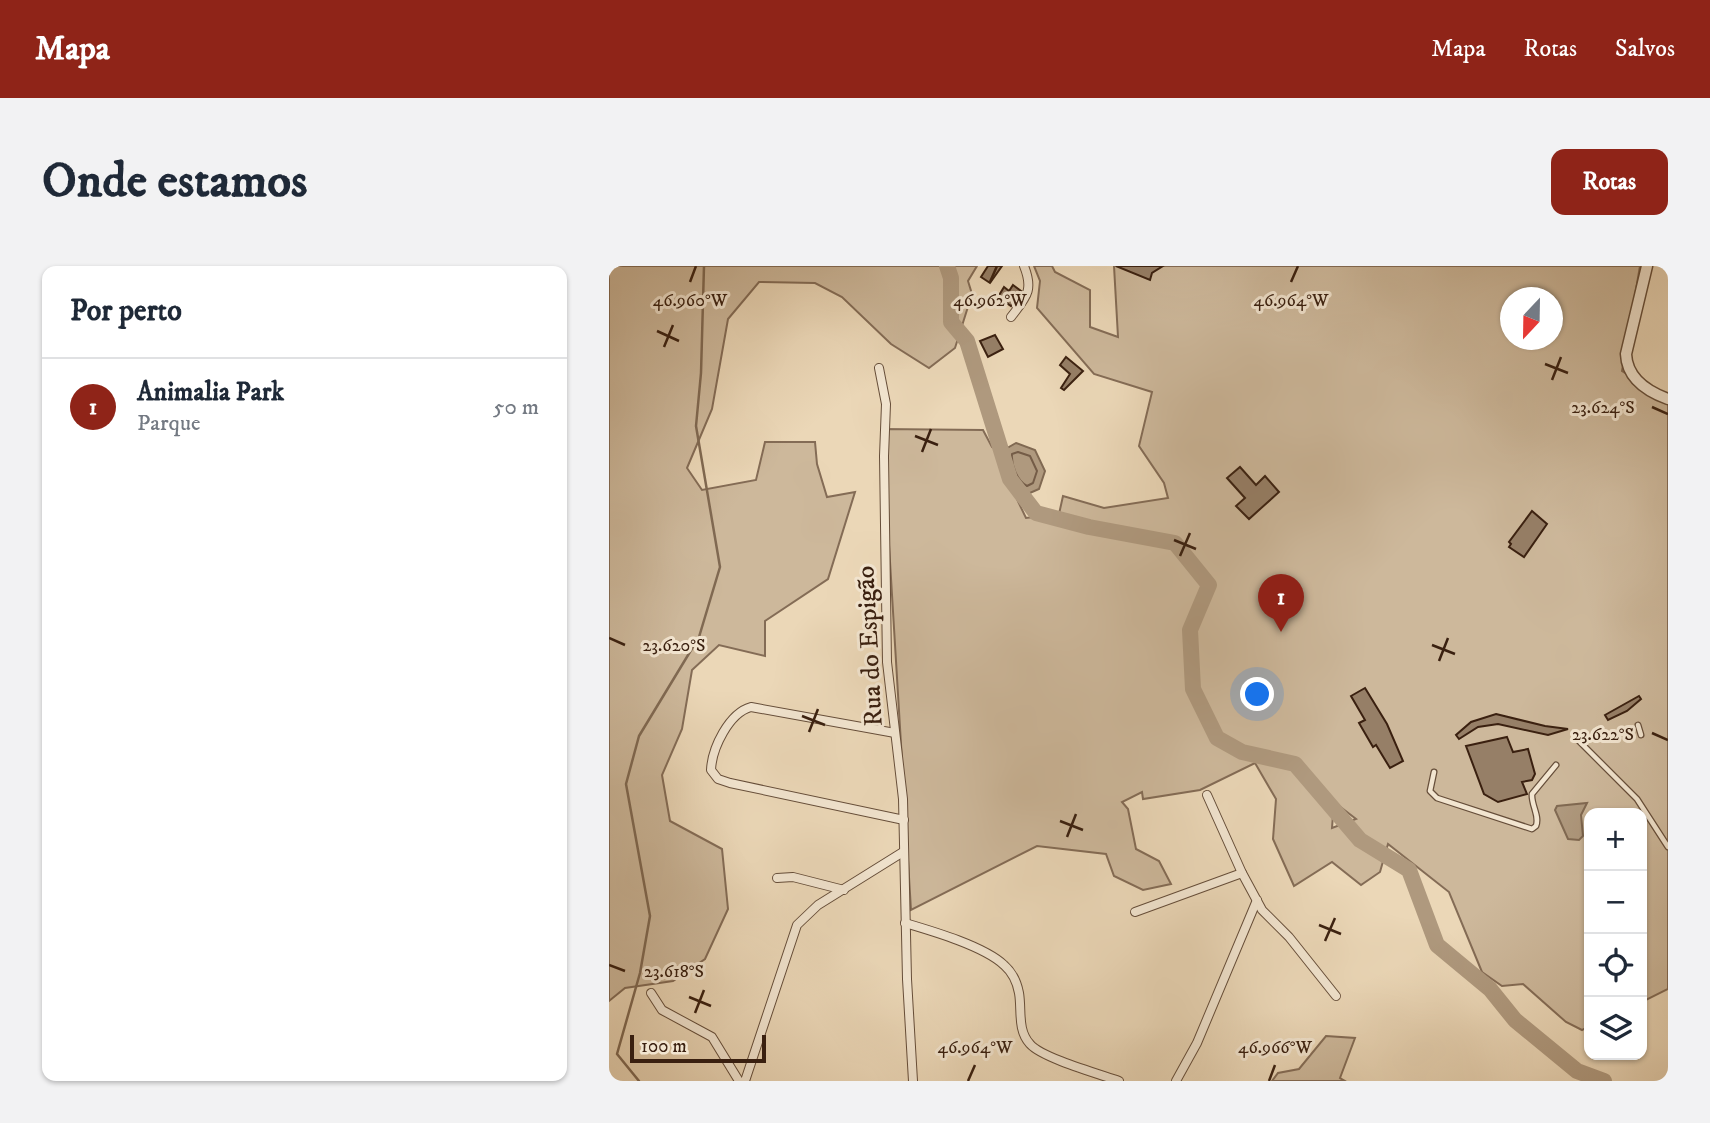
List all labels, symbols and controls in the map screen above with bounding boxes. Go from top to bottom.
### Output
text: Mapa [35,29,110,70]
text: Mapa [1431,34,1486,64]
text: Rotas [1524,34,1577,64]
text: Salvos [1615,34,1675,64]
button: Rotas [1551,149,1668,215]
text: Onde estamos [42,151,307,213]
north arrow [1500,287,1563,350]
text: 46.960°W [653,290,728,312]
text: 46.962°W [953,290,1027,312]
text: 46.964°W [1254,290,1329,312]
text: Por perto [70,293,182,330]
text: Animalia Park [137,376,284,409]
text: 1 [89,393,97,422]
text: 50 m [493,393,539,422]
text: 23.624°S [1571,397,1635,419]
text: Parque [137,409,201,438]
street label: Rua do Espigão [849,565,891,727]
pin: 1 [1258,574,1304,632]
text: 23.620°S [643,635,705,657]
your location [1240,677,1274,711]
text: 23.622°S [1572,724,1634,746]
map controls [1584,808,1647,1060]
button: + [1584,808,1647,871]
button: − [1584,871,1647,934]
button: locate [1584,934,1647,997]
text: 23.618°S [644,961,704,983]
button: layers [1584,997,1647,1060]
scale bar [630,1032,767,1064]
text: 100 m [641,1035,687,1058]
text: 46.964°W [938,1037,1013,1059]
text: 46.966°W [1238,1037,1312,1059]

